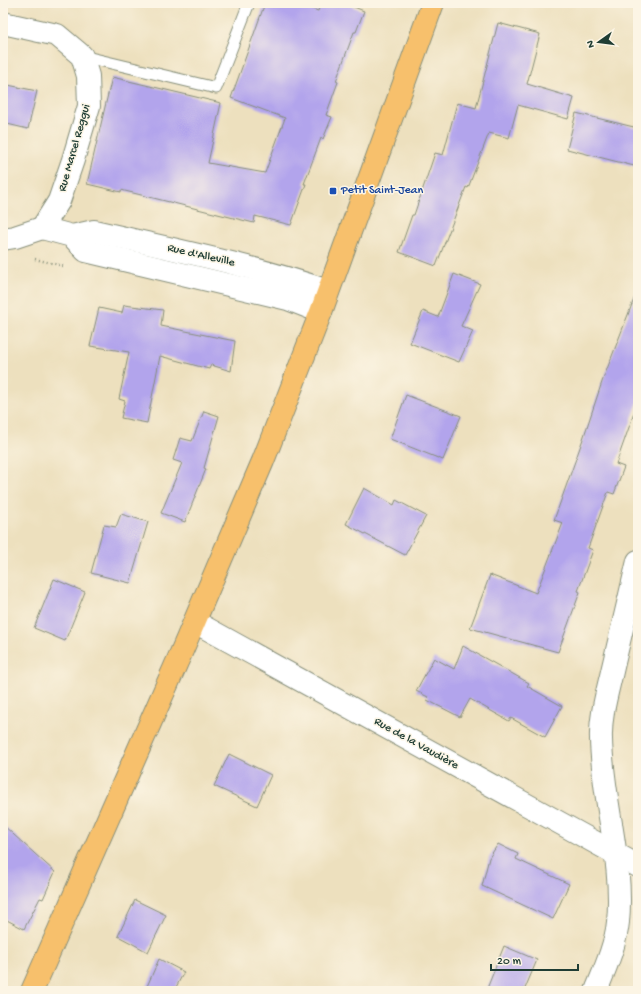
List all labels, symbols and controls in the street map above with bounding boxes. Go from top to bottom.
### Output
north arrow [579,22,619,62]
text: N [585,39,598,49]
street label: Rue Marcel Reggui [56,102,94,193]
place label: Petit Saint-Jean [340,184,423,198]
marker: Petit Saint-Jean [328,186,338,196]
street label: Rue d'Alleville [166,241,237,271]
street label: Rue de la Vaudière [371,715,461,773]
scale bar [491,946,578,972]
text: 20 m [497,955,522,969]

